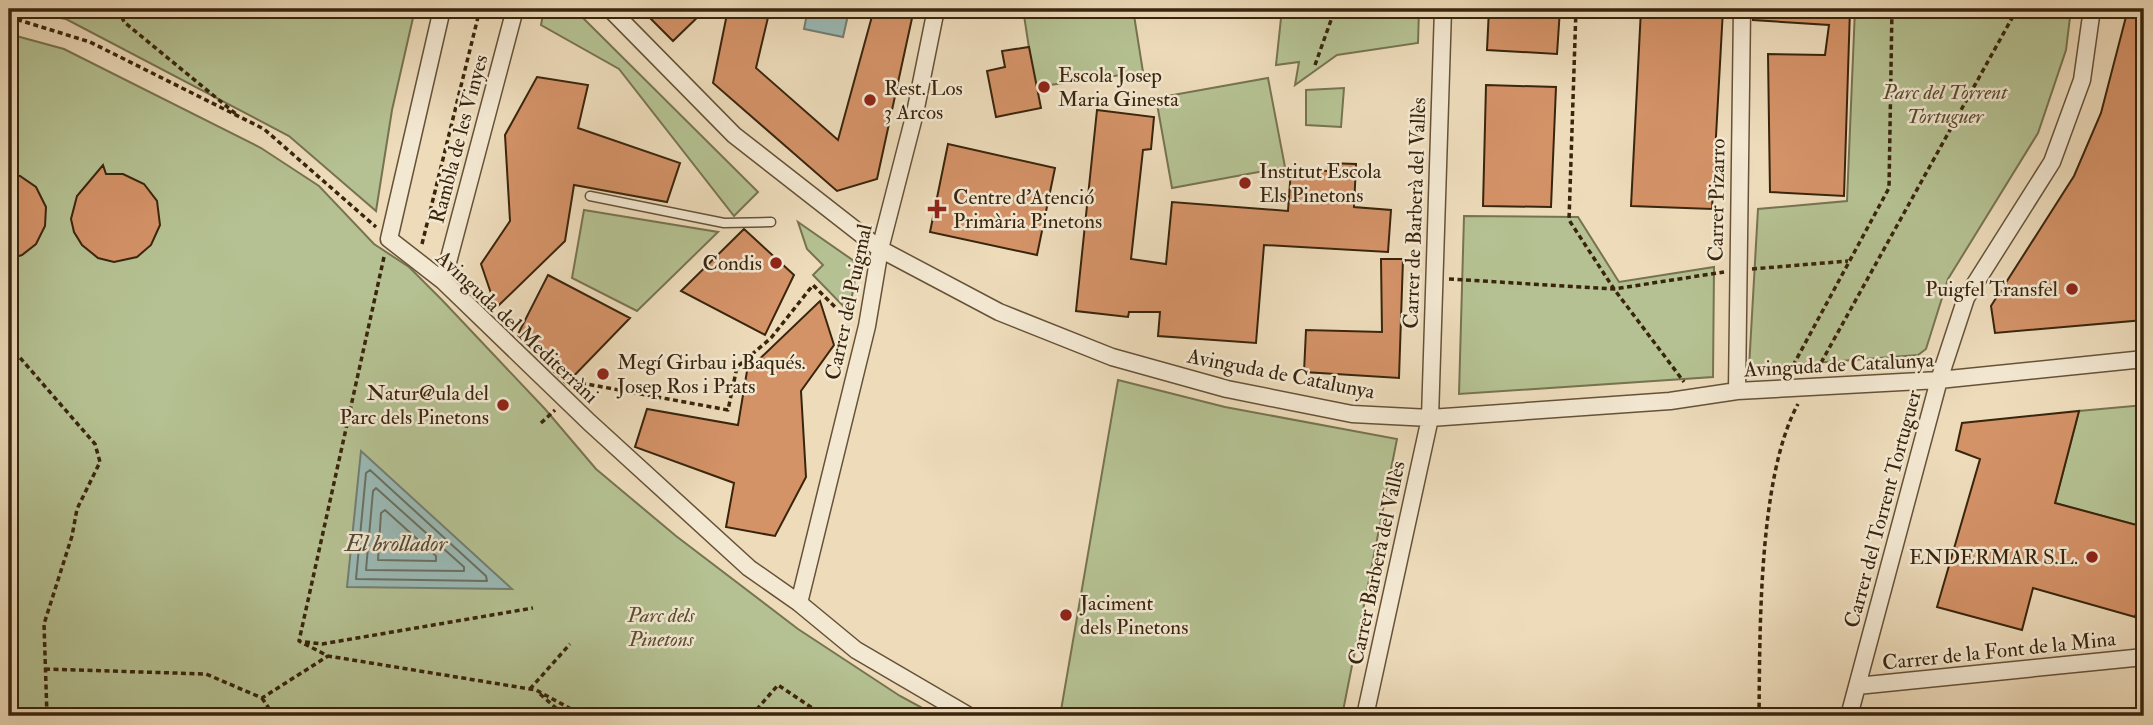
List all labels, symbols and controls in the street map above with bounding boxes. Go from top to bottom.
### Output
street label: Rambla de les Vinyes [423,52,495,226]
place label: Escola Josep Maria Ginesta [1058,62,1179,113]
place label: Rest. Los 3 Arcos [884,75,963,126]
marker: Escola Josep Maria Ginesta [1036,79,1052,95]
park label: Parc del Torrent Tortuguer [1882,79,2008,130]
marker: Rest. Los 3 Arcos [862,92,878,108]
street label: Carrer de Barberà del Vallès [1397,97,1433,329]
street label: Carrer Pizarro [1702,138,1732,262]
place label: Institut Escola Els Pinetons [1259,158,1382,209]
marker: Institut Escola Els Pinetons [1237,175,1253,191]
place label: Centre d'Atenció Primària Pinetons [953,184,1102,235]
marker: Centre d'Atenció Primària Pinetons [927,199,947,219]
street label: Carrer del Puigmal [819,221,879,382]
street label: Avinguda del Mediterràni [429,244,604,410]
place label: Condis [703,250,762,277]
marker: Condis [768,255,784,271]
place label: Puigfel Transfel [1925,276,2059,303]
marker: Puigfel Transfel [2064,281,2080,297]
street label: Avinguda de Catalunya [1184,342,1377,405]
street label: Avinguda de Catalunya [1742,347,1935,384]
place label: Megí Girbau i Baqués. Josep Ros i Prats [616,349,806,400]
marker: Megí Girbau i Baqués. Josep Ros i Prats [595,366,611,382]
place label: Natur@ula del Parc dels Pinetons [340,380,490,431]
street label: Carrer del Torrent Tortuguer [1838,387,1928,631]
marker: Natur@ula del Parc dels Pinetons [495,397,511,413]
street label: Carrer Barberà del Vallès [1342,458,1412,668]
water label: El brollador [343,529,449,558]
place label: ENDERMAR S.L. [1909,544,2078,571]
marker: ENDERMAR S.L. [2084,549,2100,565]
place label: Jaciment dels Pinetons [1079,590,1188,641]
park label: Parc dels Pinetons [626,602,696,653]
marker: Jaciment dels Pinetons [1058,607,1074,623]
street label: Carrer de la Font de la Mina [1881,625,2117,677]

